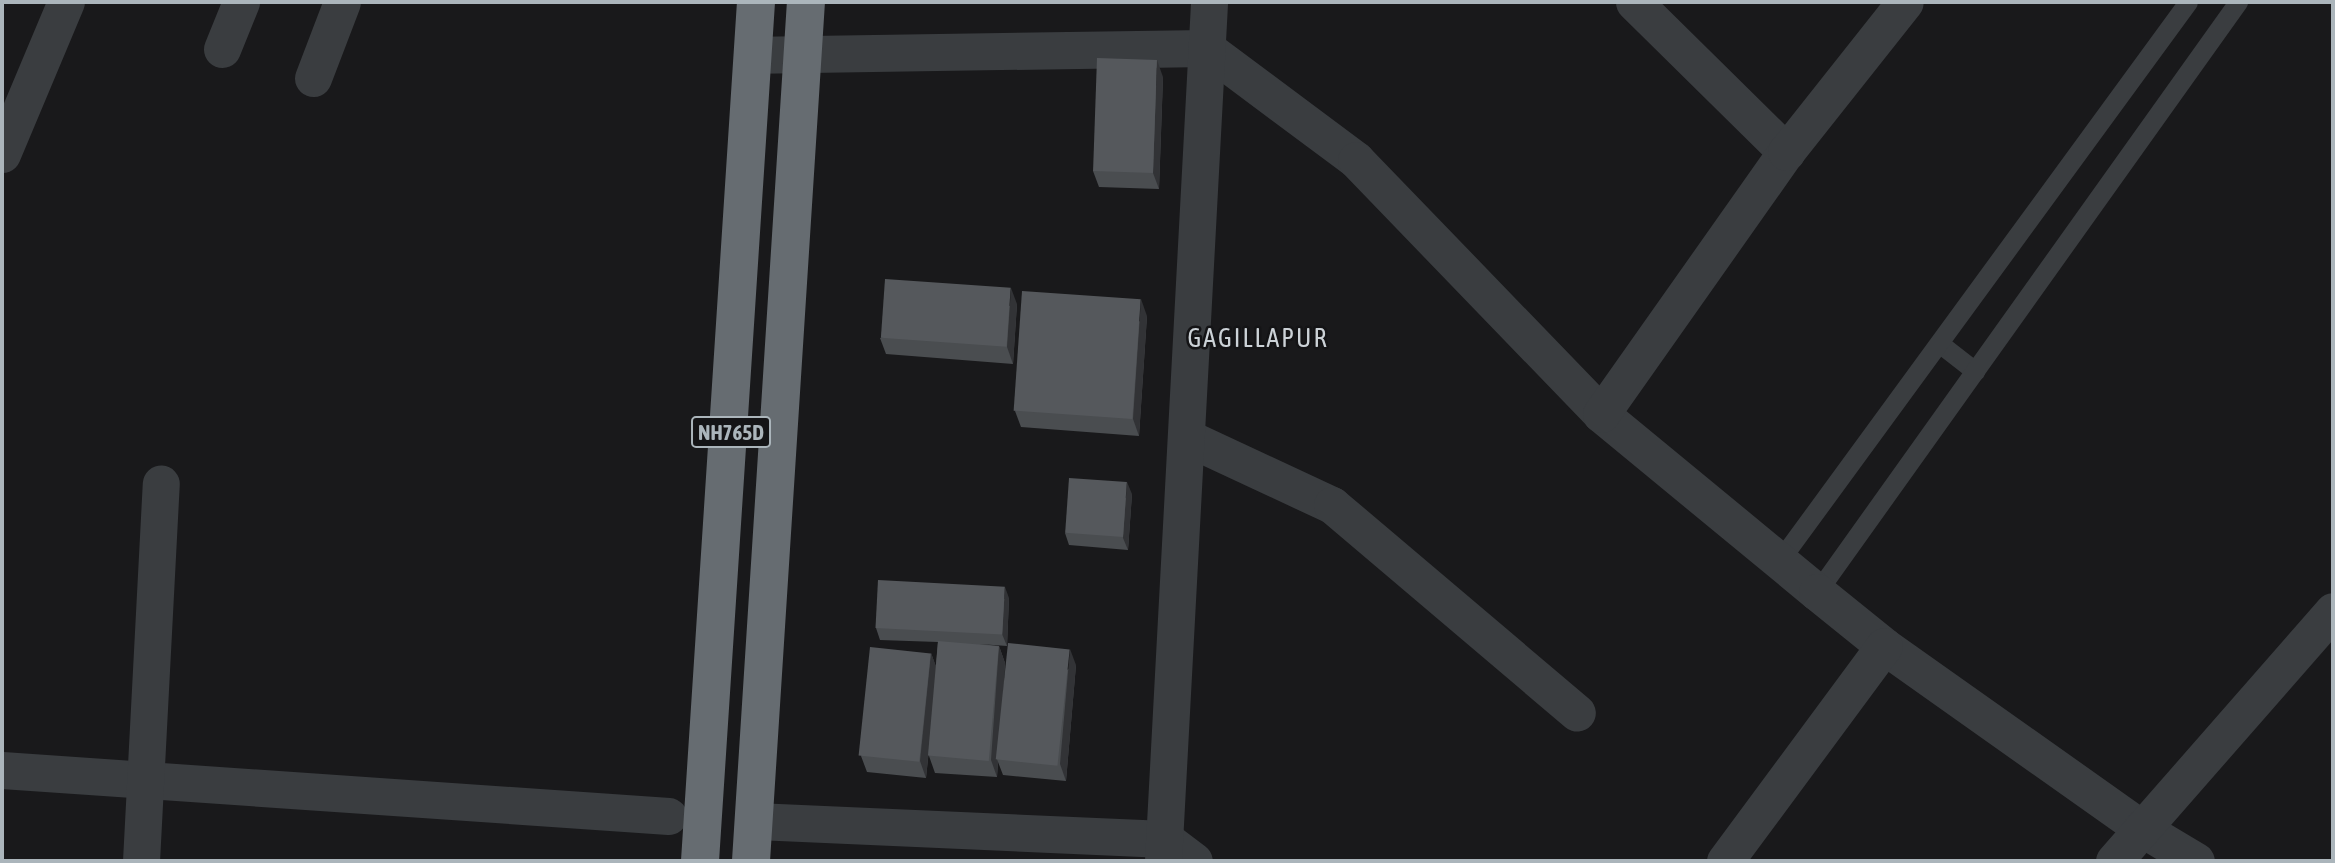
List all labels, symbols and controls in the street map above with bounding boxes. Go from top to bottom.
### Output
district label: GAGILLAPUR [1189,323,1327,355]
road number: NH765D [691,414,771,450]

